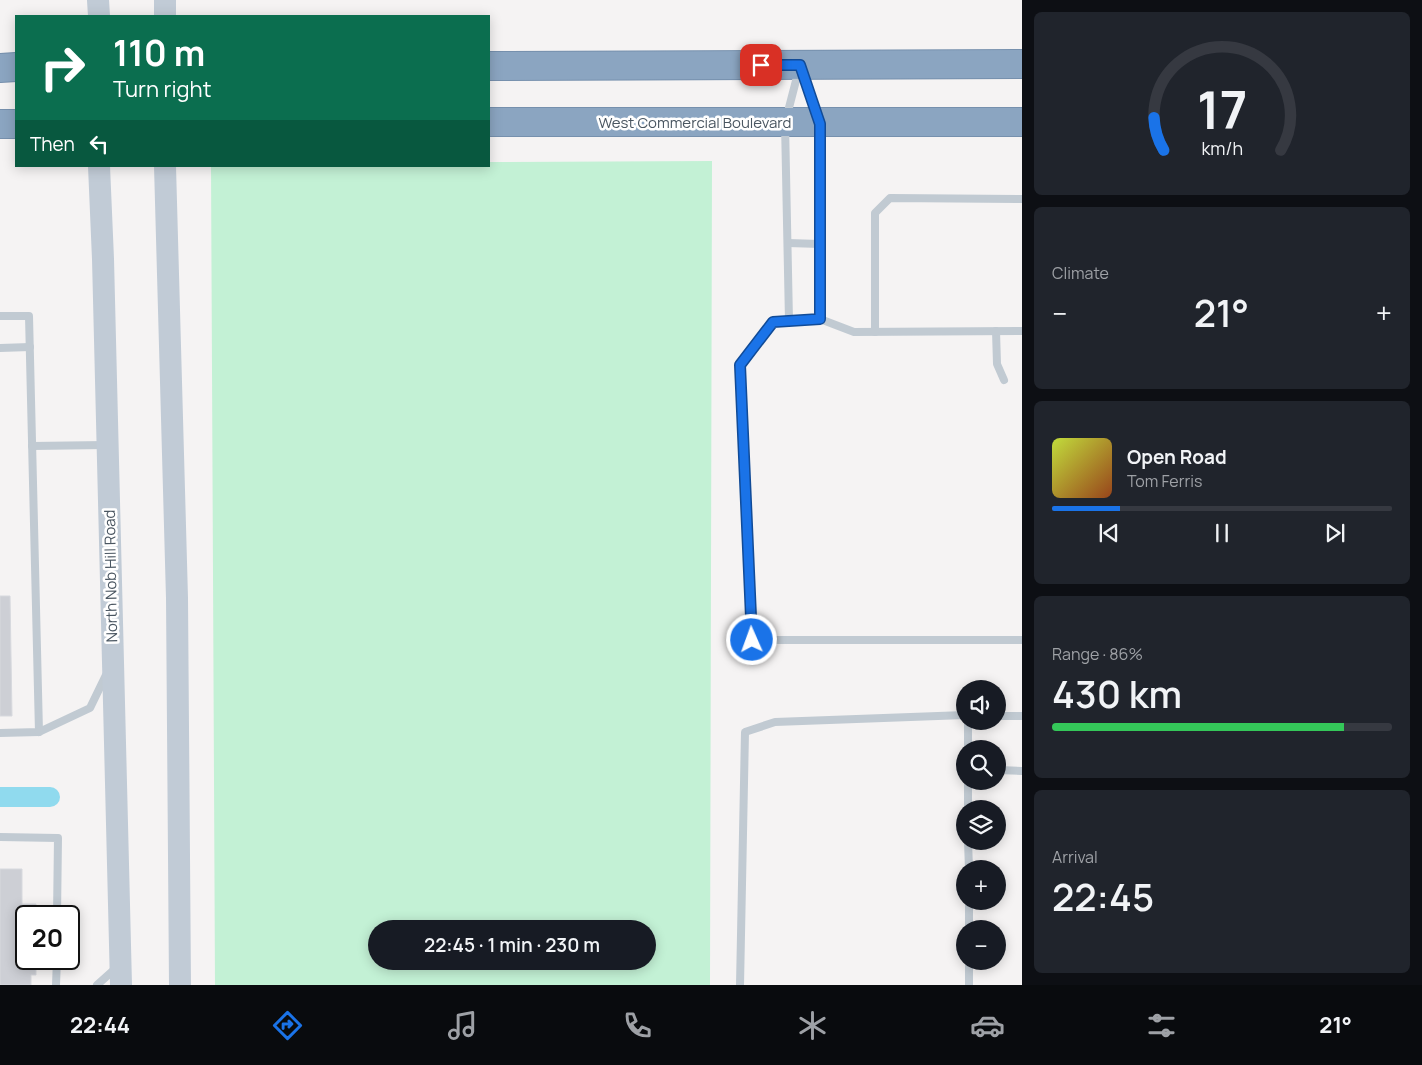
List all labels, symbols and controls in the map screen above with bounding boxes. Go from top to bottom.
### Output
text: 110 m [113,29,205,77]
icon: right [30,35,95,100]
pin [740,44,782,86]
icon: arrive [747,51,775,79]
text: Turn right [113,74,211,104]
text: 17 [1197,74,1247,145]
street label: West Commercial Boulevard [599,112,791,133]
icon: left [85,130,113,158]
text: Then [30,131,75,157]
text: km/h [1201,136,1243,160]
text: Climate [1052,262,1109,284]
text: 21° [1194,286,1249,338]
text: − [1052,294,1067,332]
text: + [1376,294,1392,332]
text: Open Road [1127,444,1227,470]
text: Tom Ferris [1127,470,1202,492]
street label: North Nob Hill Road [99,509,122,643]
icon: previous [1095,519,1123,547]
icon: pause [1208,519,1236,547]
icon: next [1321,519,1349,547]
position arrow [725,613,777,665]
text: Range · 86% [1052,643,1143,665]
text: 430 km [1052,667,1182,719]
map controls [956,680,1006,970]
button: sound [956,680,1006,730]
button: search [956,740,1006,790]
button: layers [956,800,1006,850]
text: Arrival [1052,846,1098,868]
button: + [956,860,1006,910]
text: 22:45 [1052,870,1154,922]
speed limit sign: 20 [15,905,80,970]
button: − [956,920,1006,970]
text: 22:45 · 1 min · 230 m [424,932,600,958]
icon: directions [270,1008,305,1043]
icon: music [445,1008,480,1043]
icon: phone [620,1008,655,1043]
icon: climate [795,1008,830,1043]
icon: car [970,1008,1005,1043]
icon: filters [1144,1008,1179,1043]
text: 22:44 [70,1010,130,1040]
text: 21° [1319,1010,1352,1040]

